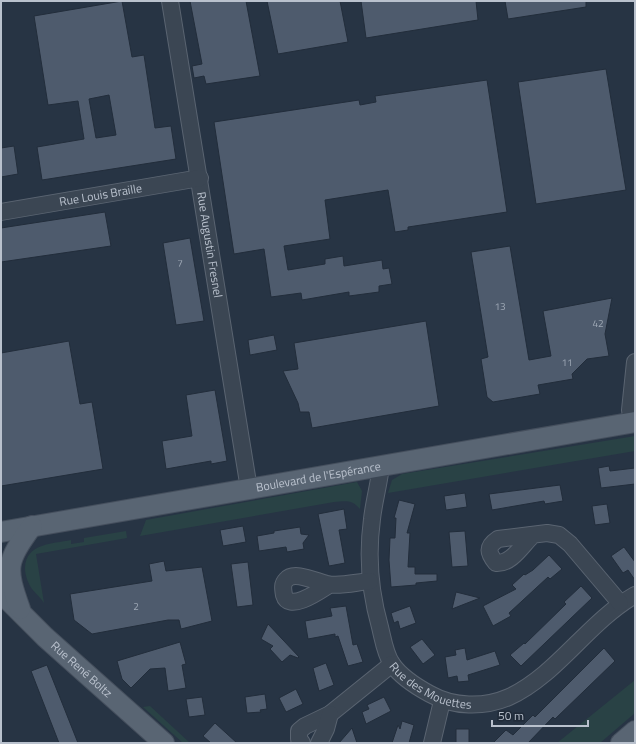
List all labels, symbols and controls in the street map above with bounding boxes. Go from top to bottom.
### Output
street label: Rue Louis Braille [58,178,143,211]
street label: Rue Augustin Fresnel [192,190,228,299]
house number: 7 [177,256,183,271]
house number: 13 [494,299,506,314]
house number: 42 [592,316,604,331]
house number: 11 [561,355,573,370]
street label: Boulevard de l'Espérance [254,456,382,497]
house number: 2 [133,599,139,614]
street label: Rue René Boltz [47,636,117,702]
street label: Rue des Mouettes [385,658,472,714]
scale bar [492,702,588,728]
text: 50 m [498,706,524,725]

